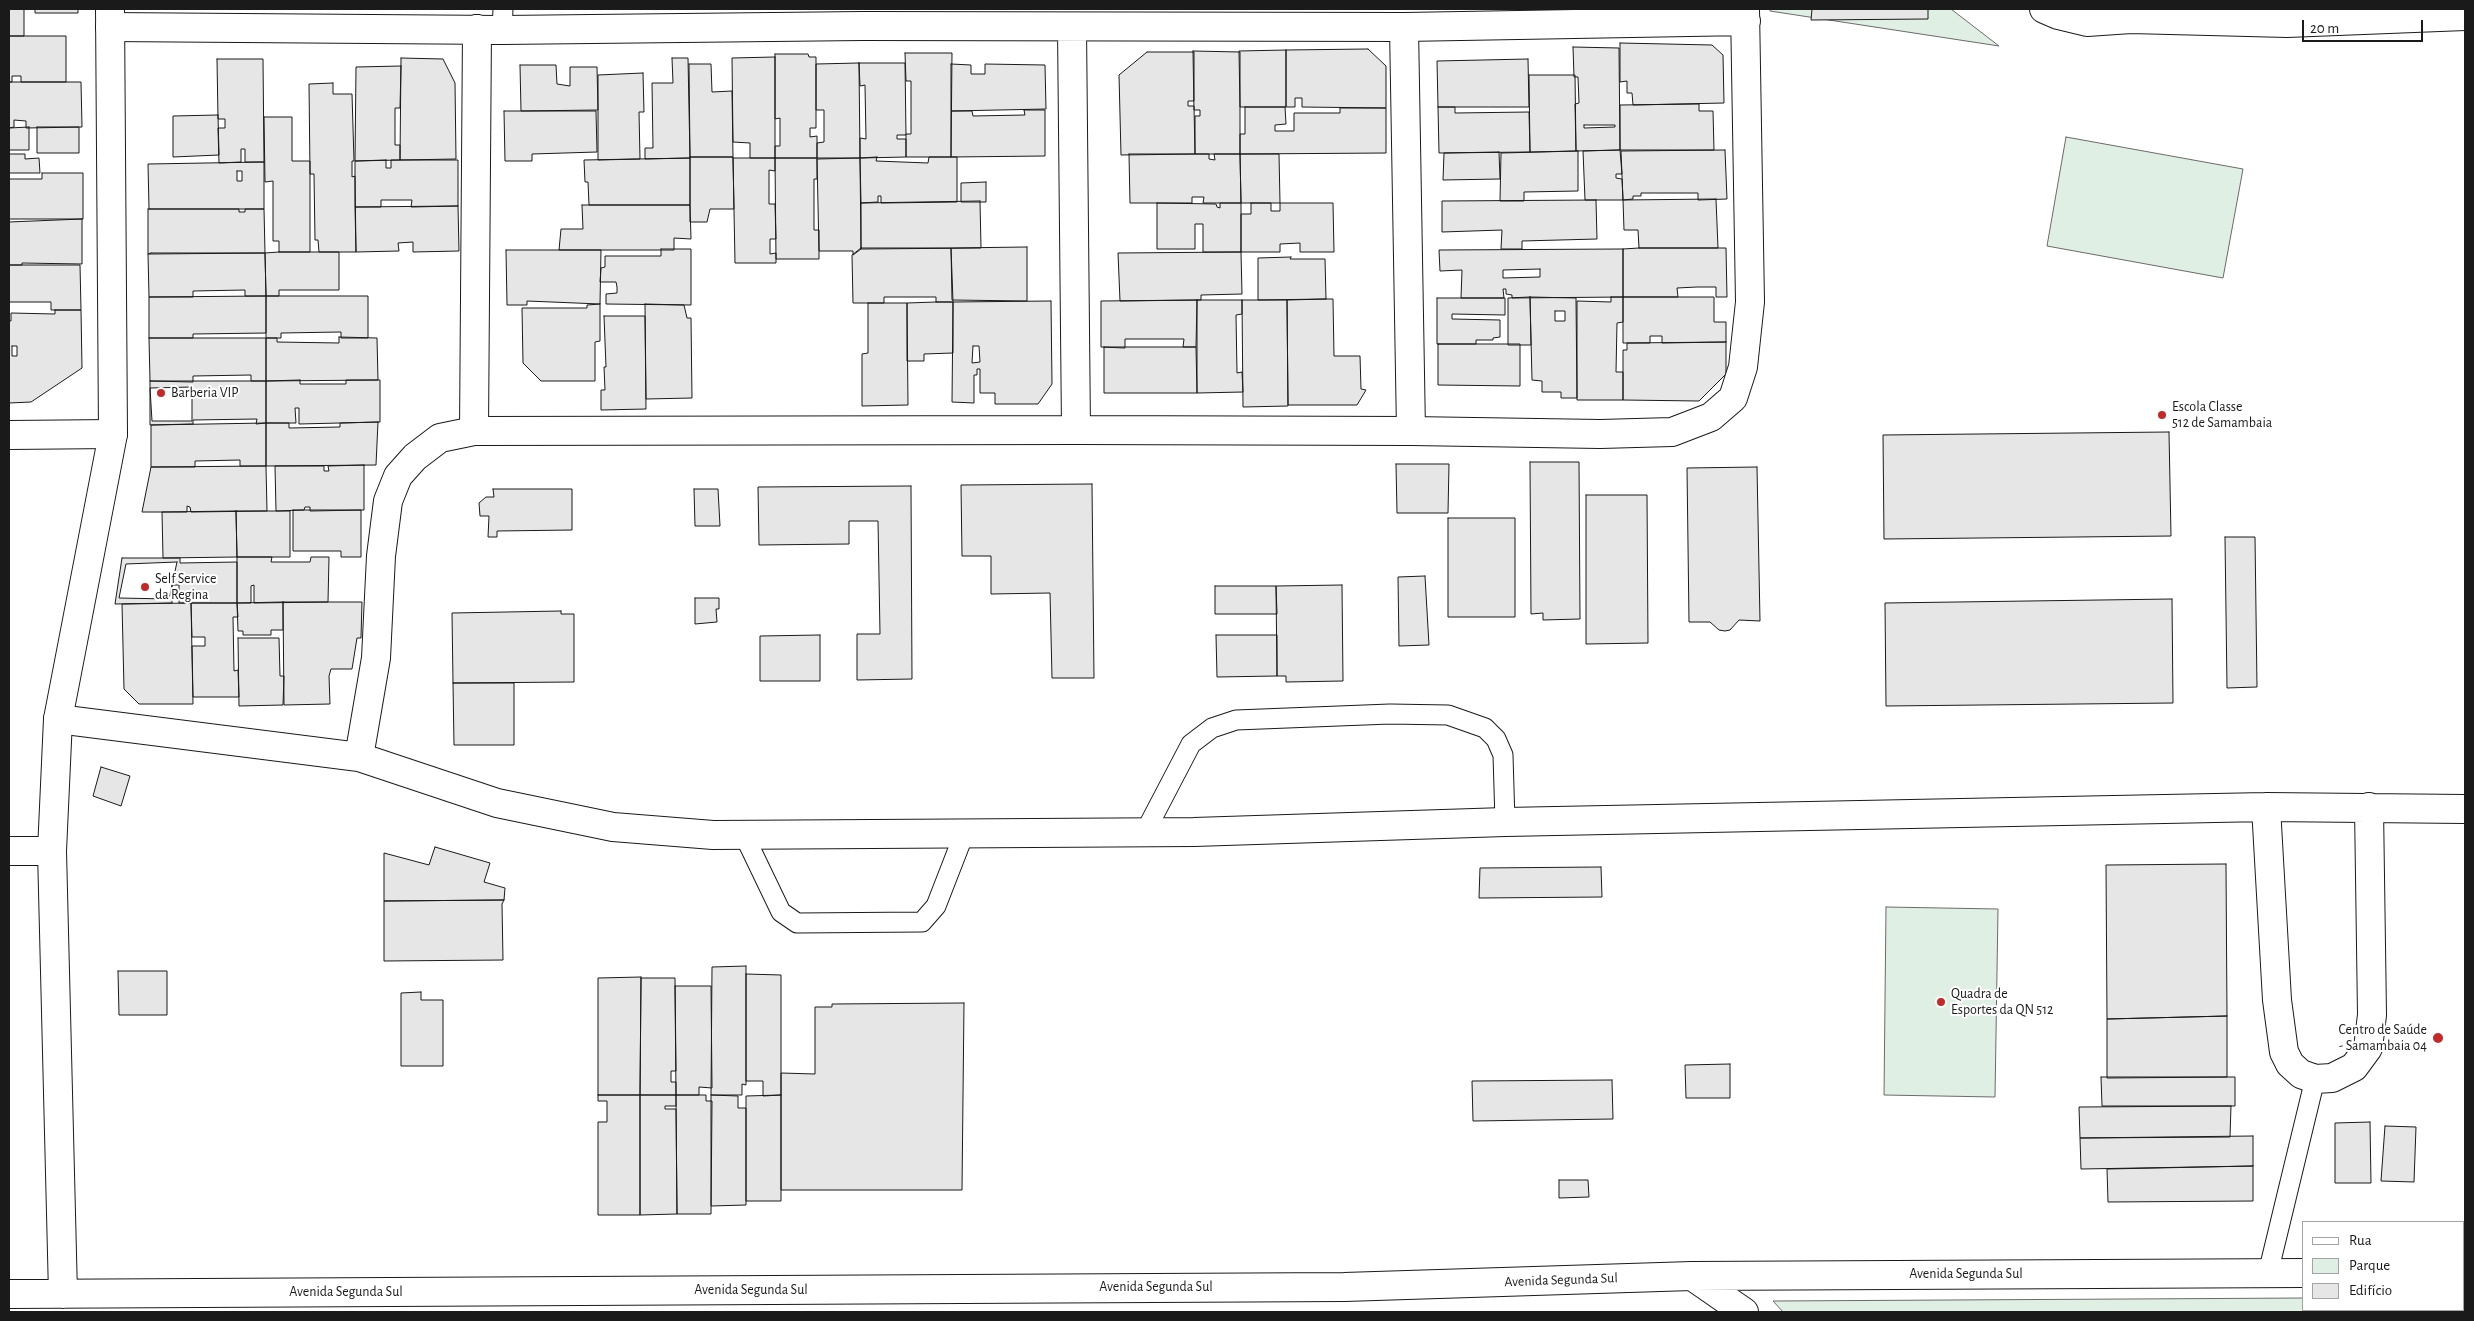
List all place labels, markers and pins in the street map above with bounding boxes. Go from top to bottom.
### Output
place label: Barberia VIP [171,385,239,401]
marker: Barberia VIP [155,387,167,399]
place label: Escola Classe 512 de Samambaia [2172,399,2272,432]
marker: Escola Classe 512 de Samambaia [2156,409,2168,421]
place label: Self Service da Regina [155,571,216,604]
marker: Self Service da Regina [139,581,151,593]
place label: Quadra de Esportes da QN 512 [1951,986,2053,1019]
marker: Quadra de Esportes da QN 512 [1935,996,1947,1008]
place label: Centro de Saúde - Samambaia 04 [2339,1022,2427,1054]
marker: Centro de Saúde - Samambaia 04 [2431,1031,2445,1045]

